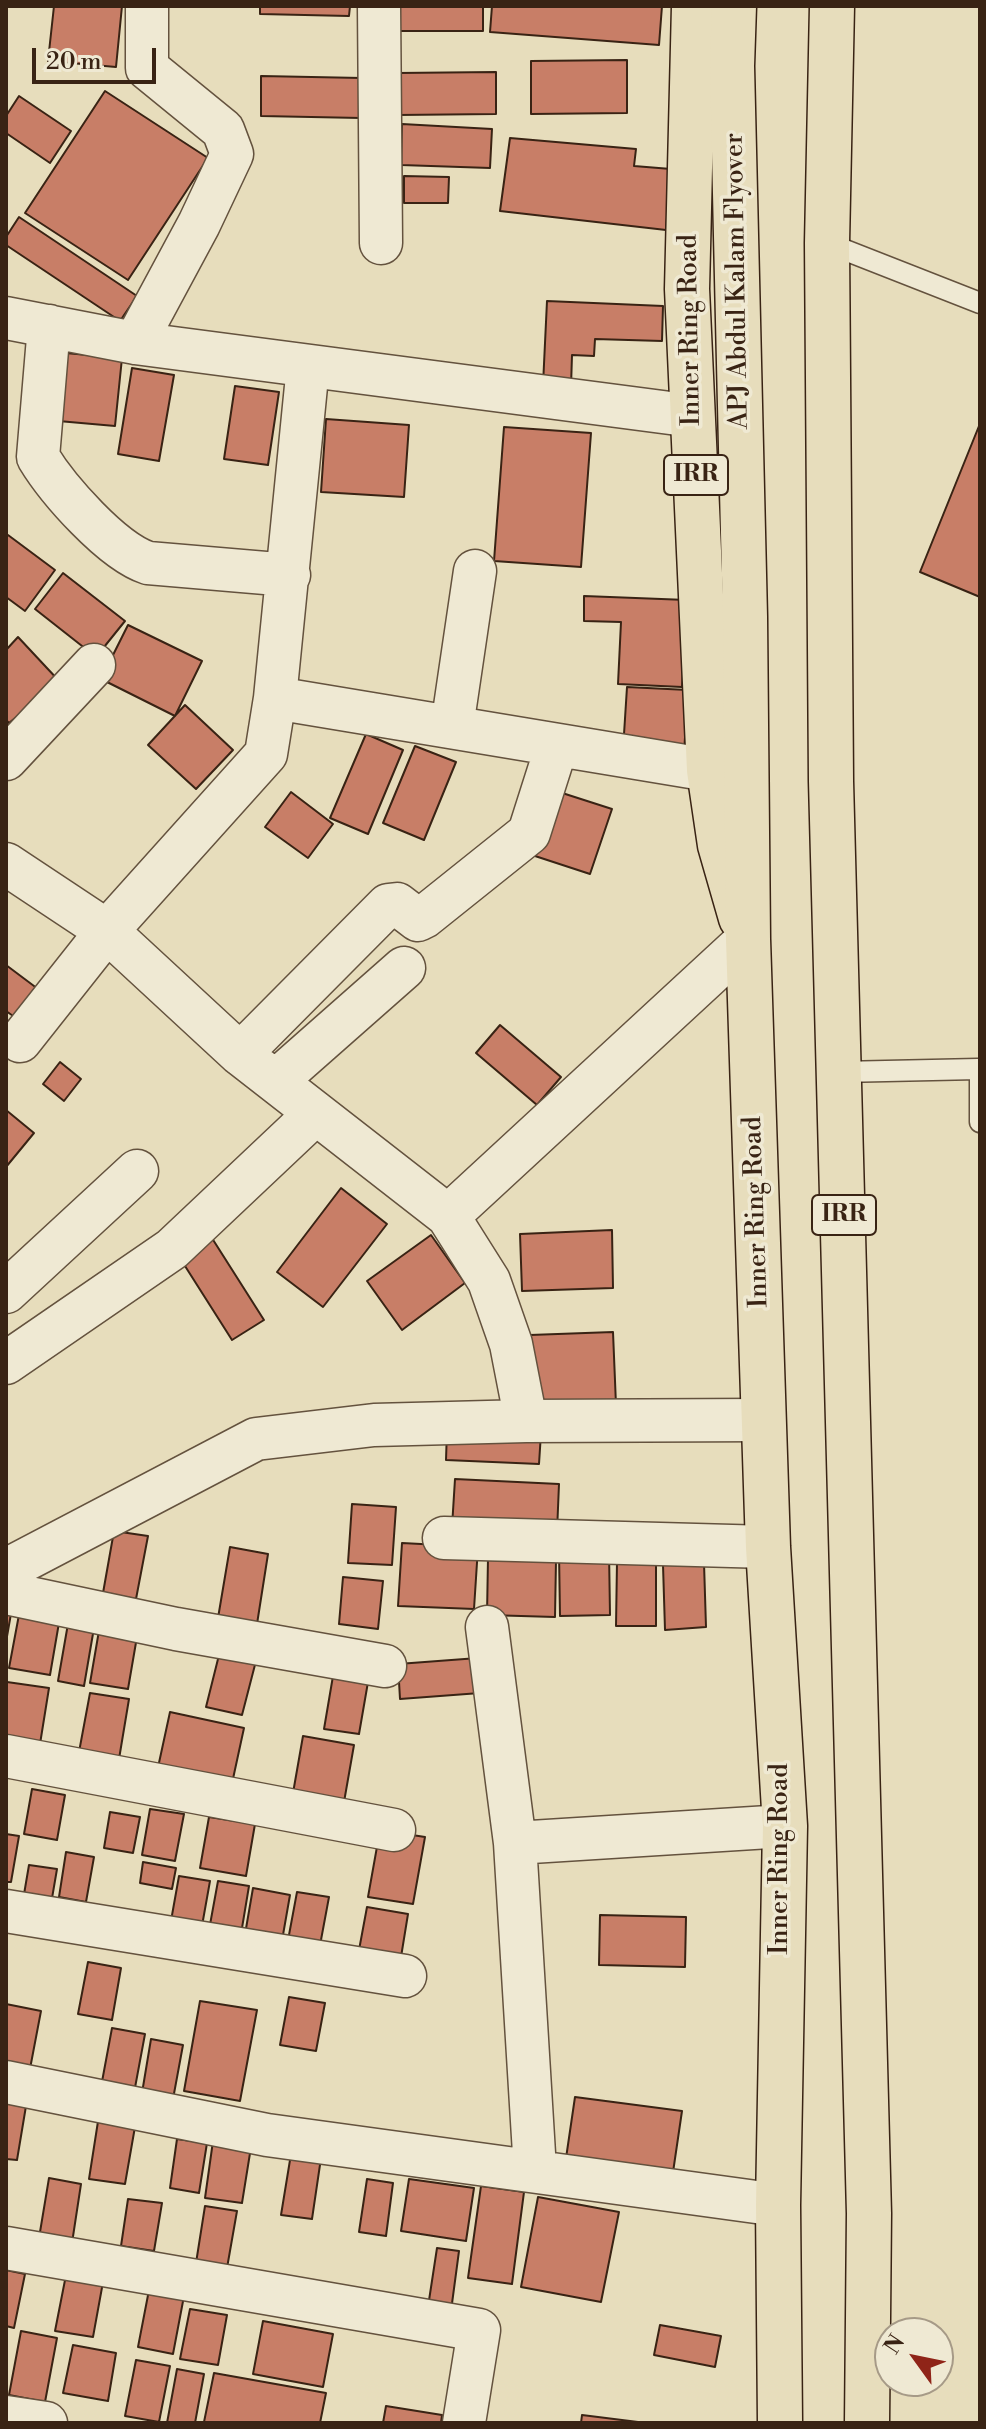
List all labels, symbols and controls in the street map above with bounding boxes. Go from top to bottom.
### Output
scale bar [36,32,160,82]
text: 20 m [46,47,102,77]
street label: APJ Abdul Kalam Flyover [720,133,756,429]
street label: Inner Ring Road [674,234,708,426]
road number: IRR [664,455,728,495]
street label: Inner Ring Road [738,1116,776,1308]
road number: IRR [812,1195,876,1235]
street label: Inner Ring Road [765,1763,797,1955]
north arrow [874,2317,954,2397]
text: N [879,2330,911,2359]

